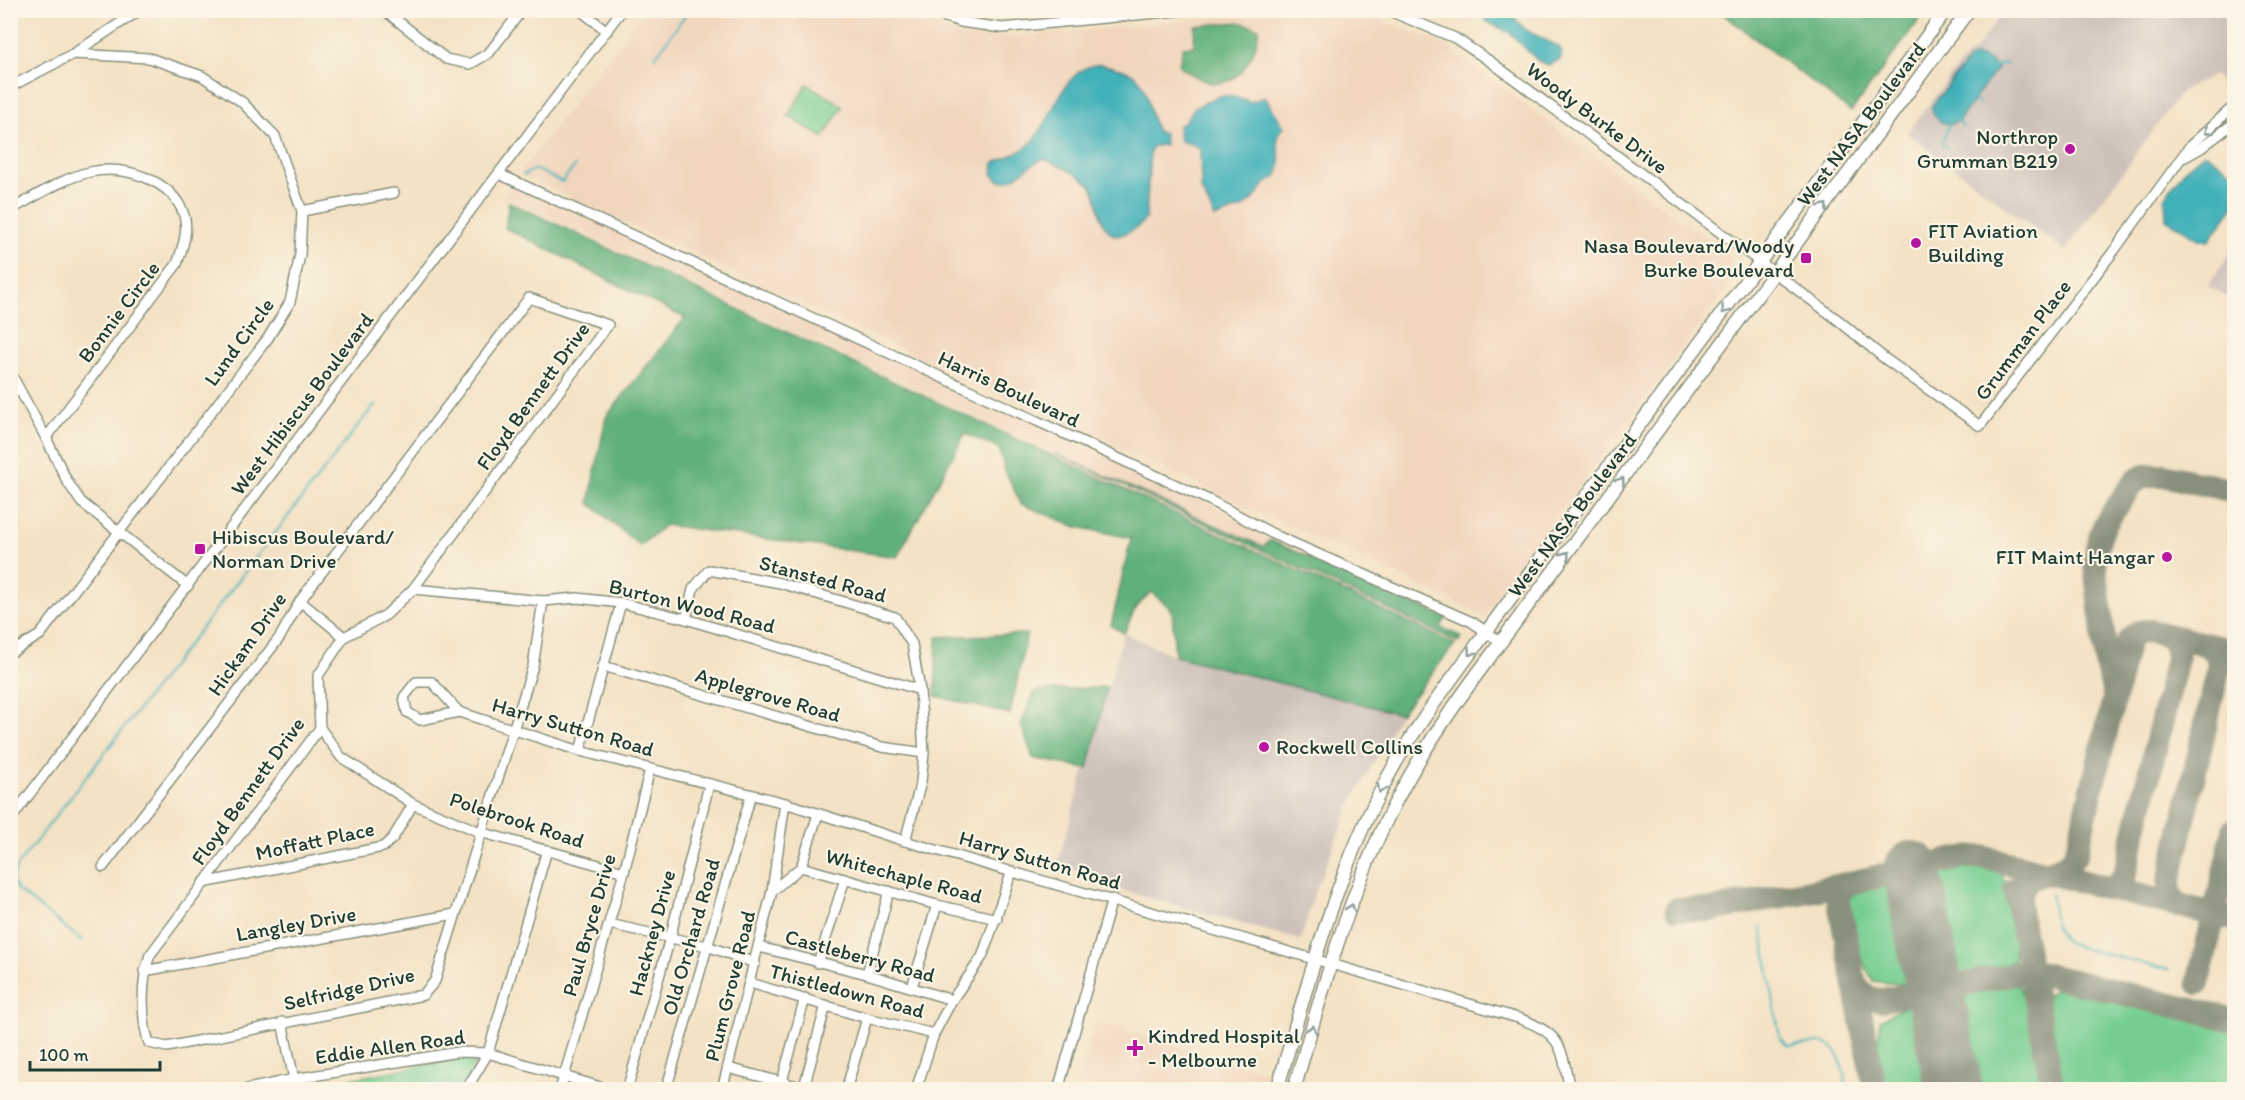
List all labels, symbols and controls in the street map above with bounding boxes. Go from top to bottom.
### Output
street label: West NASA Boulevard [1791,36,1931,211]
street label: Woody Burke Drive [1522,56,1673,179]
place label: Northrop Grumman B219 [1917,124,2058,173]
one-way arrow [2204,124,2215,135]
marker: Northrop Grumman B219 [2063,142,2077,156]
one-way arrow [1817,202,1828,213]
place label: FIT Aviation Building [1928,218,2038,267]
place label: Nasa Boulevard/Woody Burke Boulevard [1584,233,1795,282]
marker: FIT Aviation Building [1909,236,1923,250]
marker: Nasa Boulevard/Woody Burke Boulevard [1799,251,1813,265]
street label: Bonnie Circle [72,256,165,367]
street label: Grumman Place [1969,274,2076,405]
street label: Lund Circle [198,293,279,391]
one-way arrow [1721,303,1732,314]
street label: West Hibiscus Boulevard [225,307,379,500]
street label: Floyd Bennett Drive [470,317,595,475]
street label: Harris Boulevard [934,345,1084,433]
street label: West NASA Boulevard [1502,427,1642,602]
one-way arrow [1614,477,1625,488]
place label: Hibiscus Boulevard/ Norman Drive [212,524,394,573]
marker: Hibiscus Boulevard/ Norman Drive [193,542,207,556]
place label: FIT Maint Hangar [1996,544,2155,569]
street label: Stansted Road [757,550,890,608]
marker: FIT Maint Hangar [2160,550,2174,564]
one-way arrow [1559,551,1570,562]
street label: Burton Wood Road [607,573,778,638]
street label: Hickam Drive [202,587,291,700]
one-way arrow [1467,646,1478,657]
street label: Applegrove Road [693,662,844,727]
street label: Harry Sutton Road [489,691,657,762]
street label: Floyd Bennett Drive [185,712,310,870]
place label: Rockwell Collins [1276,734,1423,759]
marker: Rockwell Collins [1257,740,1271,754]
one-way arrow [1377,783,1388,794]
street label: Polebrook Road [447,786,587,853]
street label: Moffatt Place [253,816,377,865]
street label: Harry Sutton Road [956,824,1124,895]
street label: Whitechaple Road [823,843,986,909]
street label: Paul Bryce Drive [556,851,621,999]
street label: Old Orchard Road [656,855,725,1018]
street label: Hackney Drive [623,867,680,999]
street label: Langley Drive [234,901,358,946]
one-way arrow [1343,903,1356,914]
street label: Plum Grove Road [699,908,760,1064]
street label: Castleberry Road [782,923,938,988]
street label: Thistledown Road [767,958,927,1023]
street label: Selfridge Drive [281,961,417,1016]
place label: Kindred Hospital - Melbourne [1148,1023,1300,1072]
street label: Eddie Allen Road [313,1024,467,1069]
one-way arrow [1305,1024,1317,1035]
scale bar [30,1034,160,1072]
marker: Kindred Hospital - Melbourne [1126,1039,1144,1057]
text: 100 m [39,1044,89,1066]

